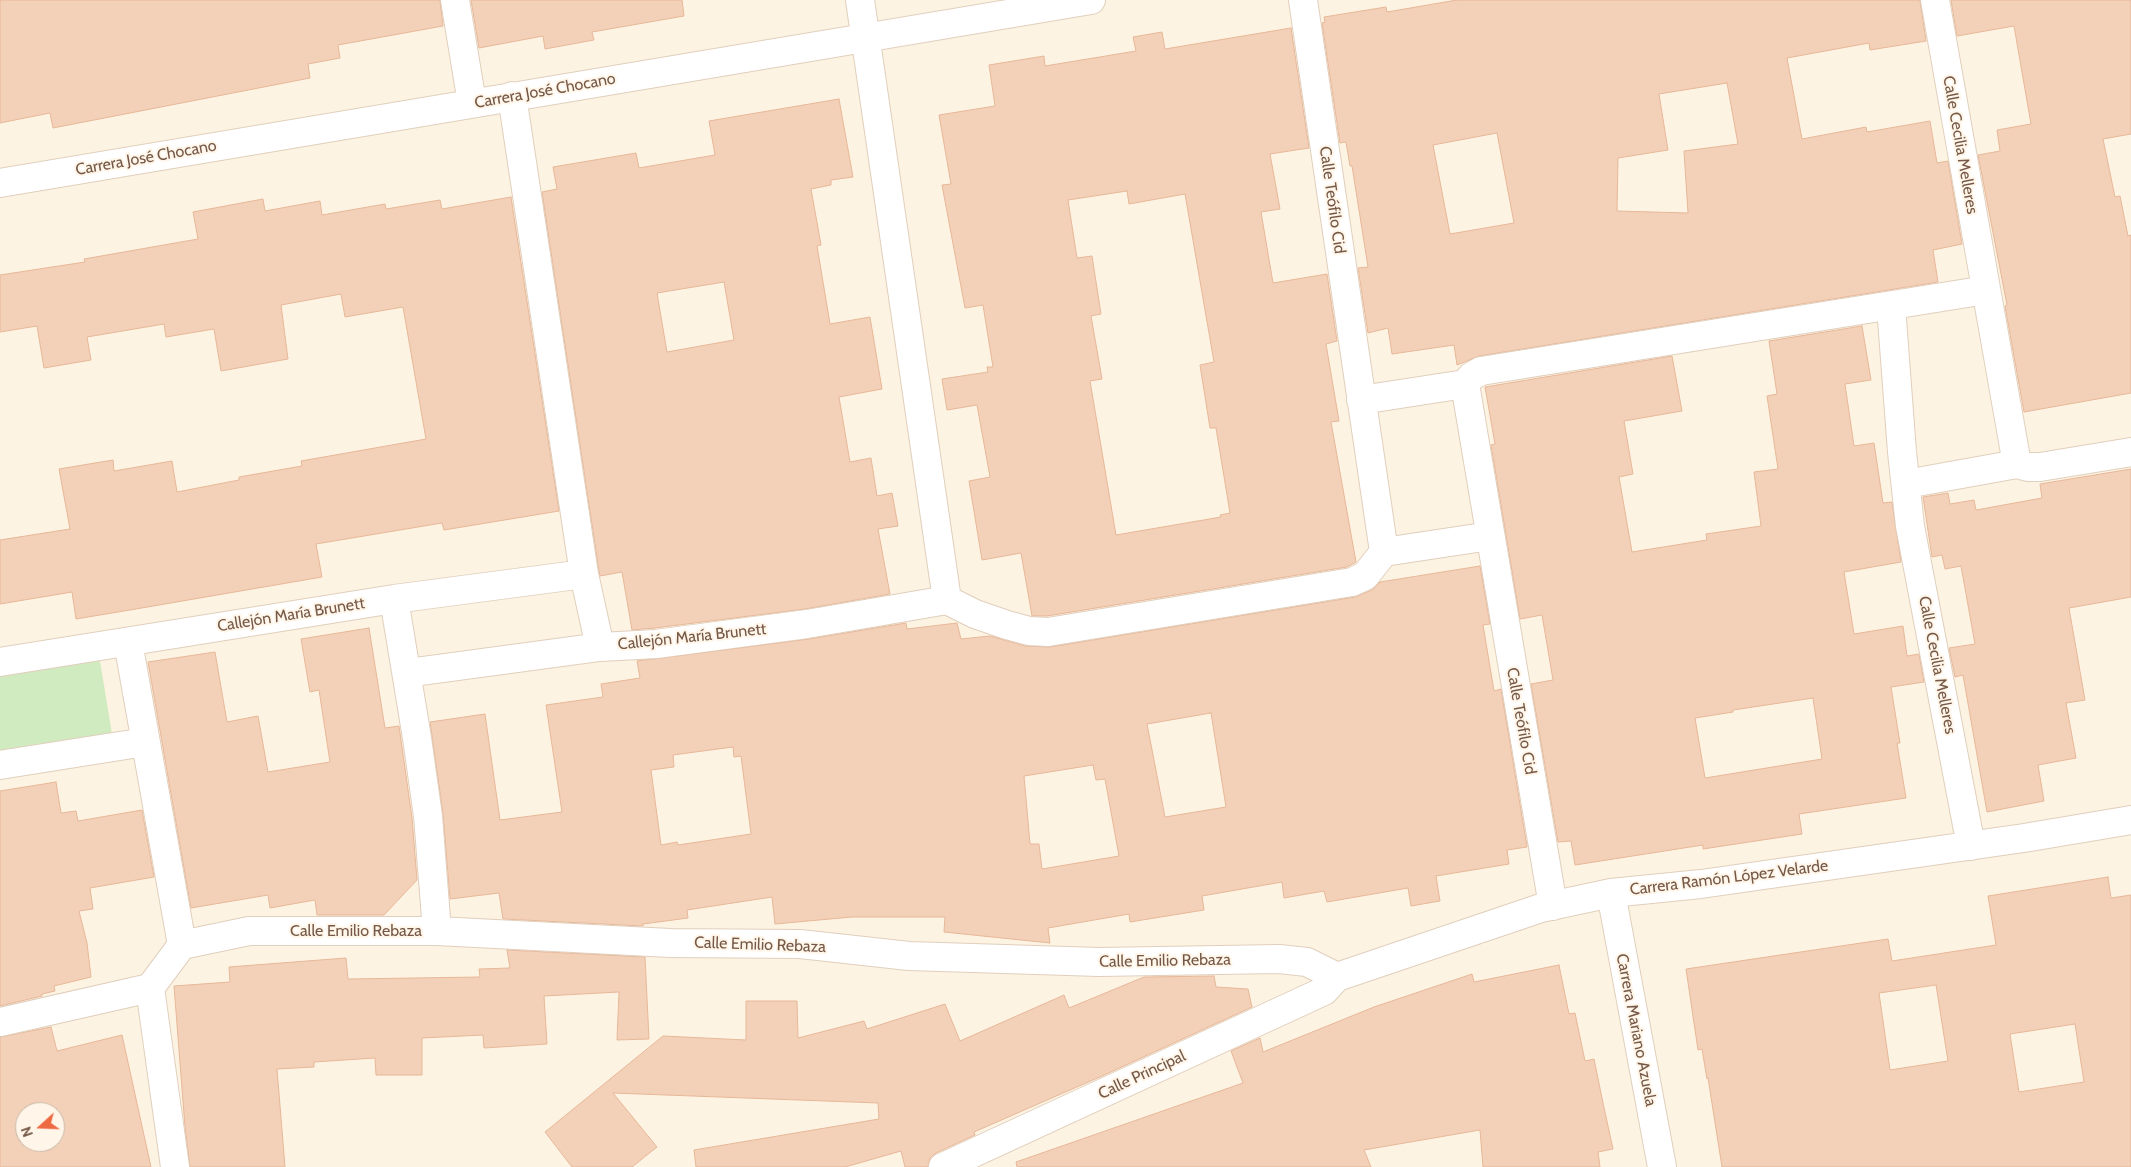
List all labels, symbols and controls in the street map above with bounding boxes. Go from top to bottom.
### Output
street label: Carrera José Chocano [473,69,617,113]
street label: Calle Cecilia Melleres [1938,74,1982,216]
street label: Carrera José Chocano [74,136,218,180]
street label: Calle Teófilo Cid [1315,145,1349,255]
street label: Callejón María Brunett [216,594,366,636]
street label: Calle Cecilia Melleres [1914,594,1960,736]
street label: Callejón María Brunett [617,620,767,654]
street label: Calle Teófilo Cid [1502,666,1540,776]
street label: Carrera Ramón López Velarde [1629,856,1829,900]
street label: Calle Emilio Rebaza [290,921,422,941]
street label: Calle Emilio Rebaza [694,933,826,957]
street label: Calle Emilio Rebaza [1099,950,1231,972]
street label: Carrera Mariano Azuela [1612,952,1660,1108]
street label: Calle Principal [1095,1046,1189,1104]
north arrow [15,1102,65,1152]
text: N [17,1124,37,1140]

